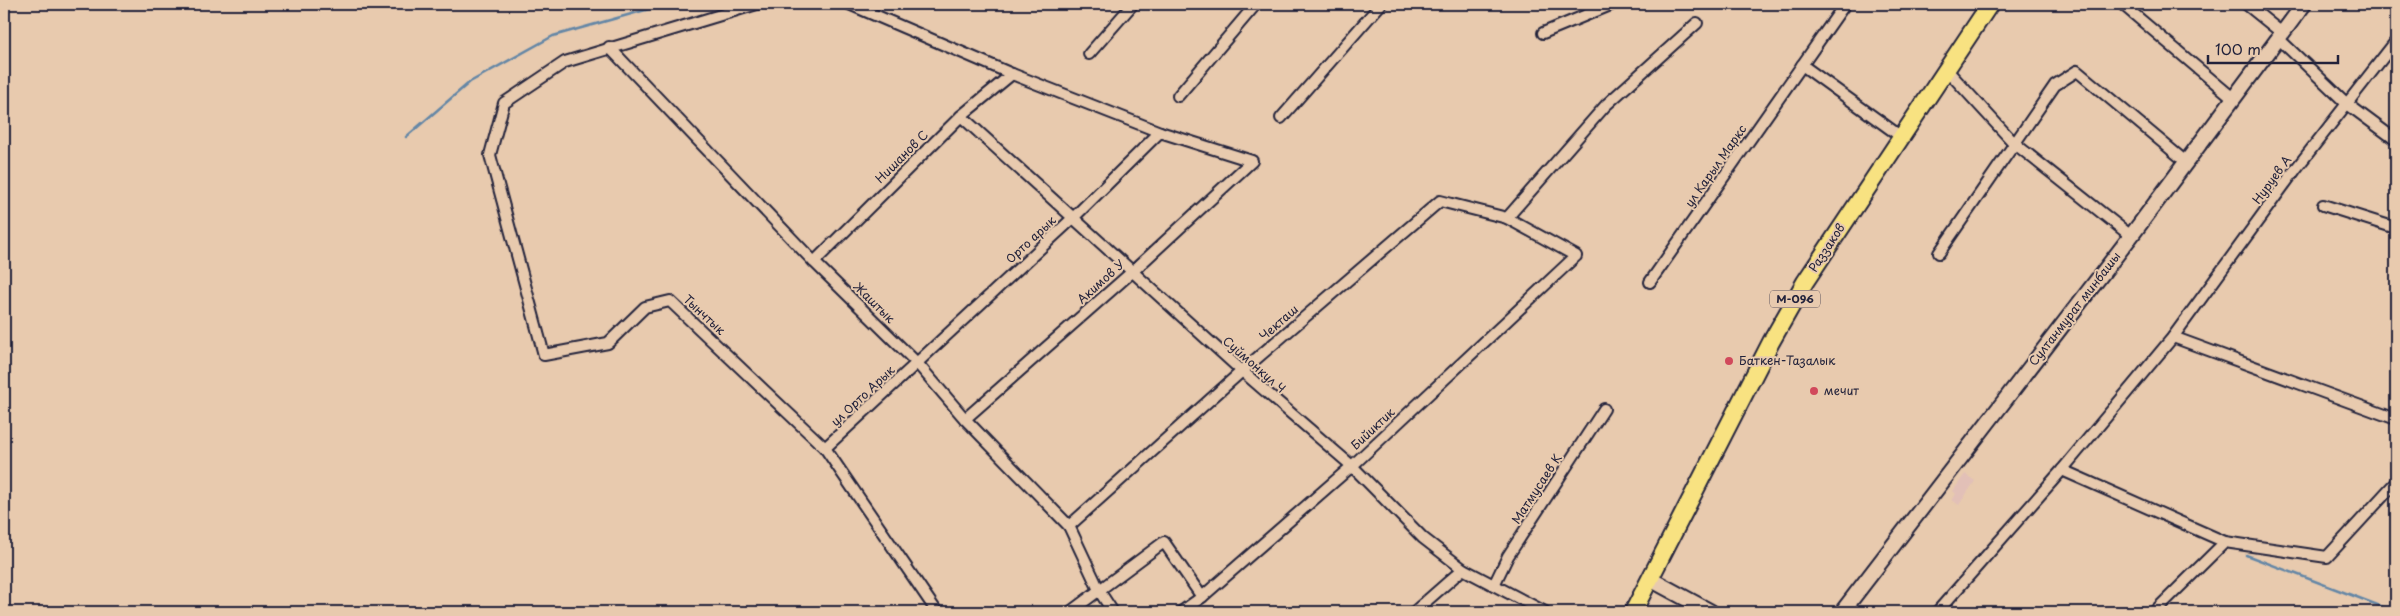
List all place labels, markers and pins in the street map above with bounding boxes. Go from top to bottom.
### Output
place label: Баткен-Тазалык [1739,351,1836,369]
marker: Баткен-Тазалык [1723,355,1735,367]
place label: мечит [1824,381,1859,399]
marker: мечит [1808,385,1820,397]

